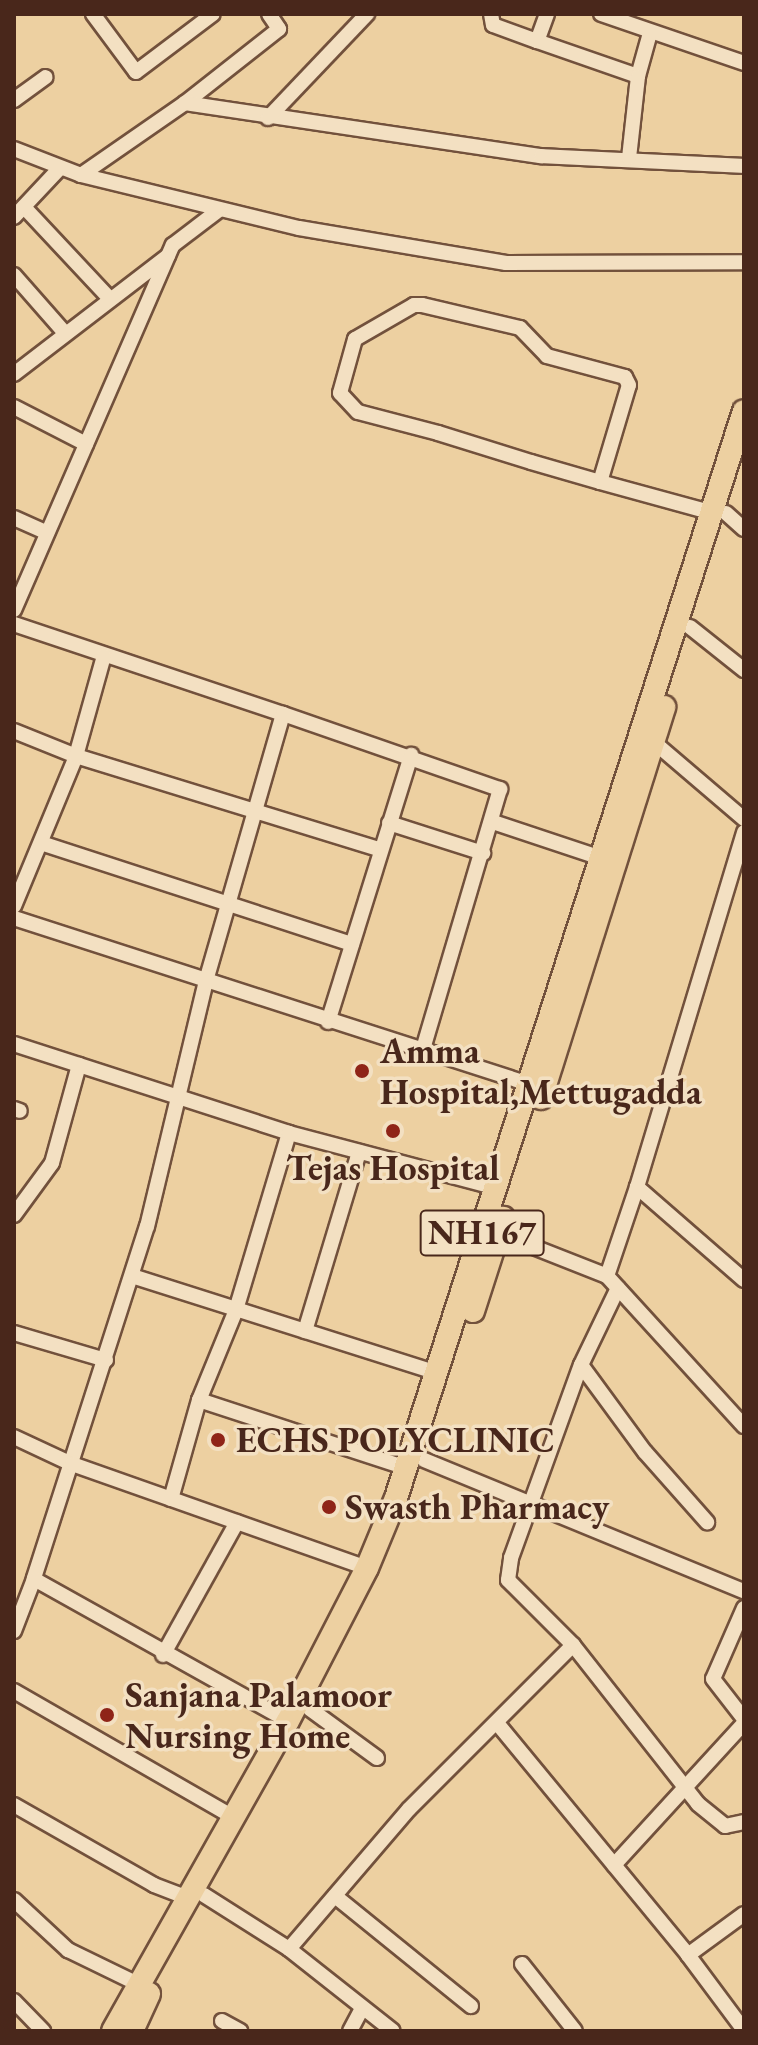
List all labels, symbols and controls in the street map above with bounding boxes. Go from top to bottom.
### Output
place label: Amma Hospital,Mettugadda [380,1028,702,1113]
marker: Amma Hospital,Mettugadda [351,1060,373,1082]
marker: Tejas Hospital [382,1120,404,1142]
place label: Tejas Hospital [286,1146,500,1190]
road number: NH167 [418,1203,546,1263]
place label: ECHS POLYCLINIC [236,1418,555,1462]
marker: ECHS POLYCLINIC [207,1429,229,1451]
place label: Swasth Pharmacy [345,1485,609,1529]
marker: Swasth Pharmacy [320,1498,338,1516]
place label: Sanjana Palamoor Nursing Home [125,1672,392,1757]
marker: Sanjana Palamoor Nursing Home [96,1704,118,1726]

